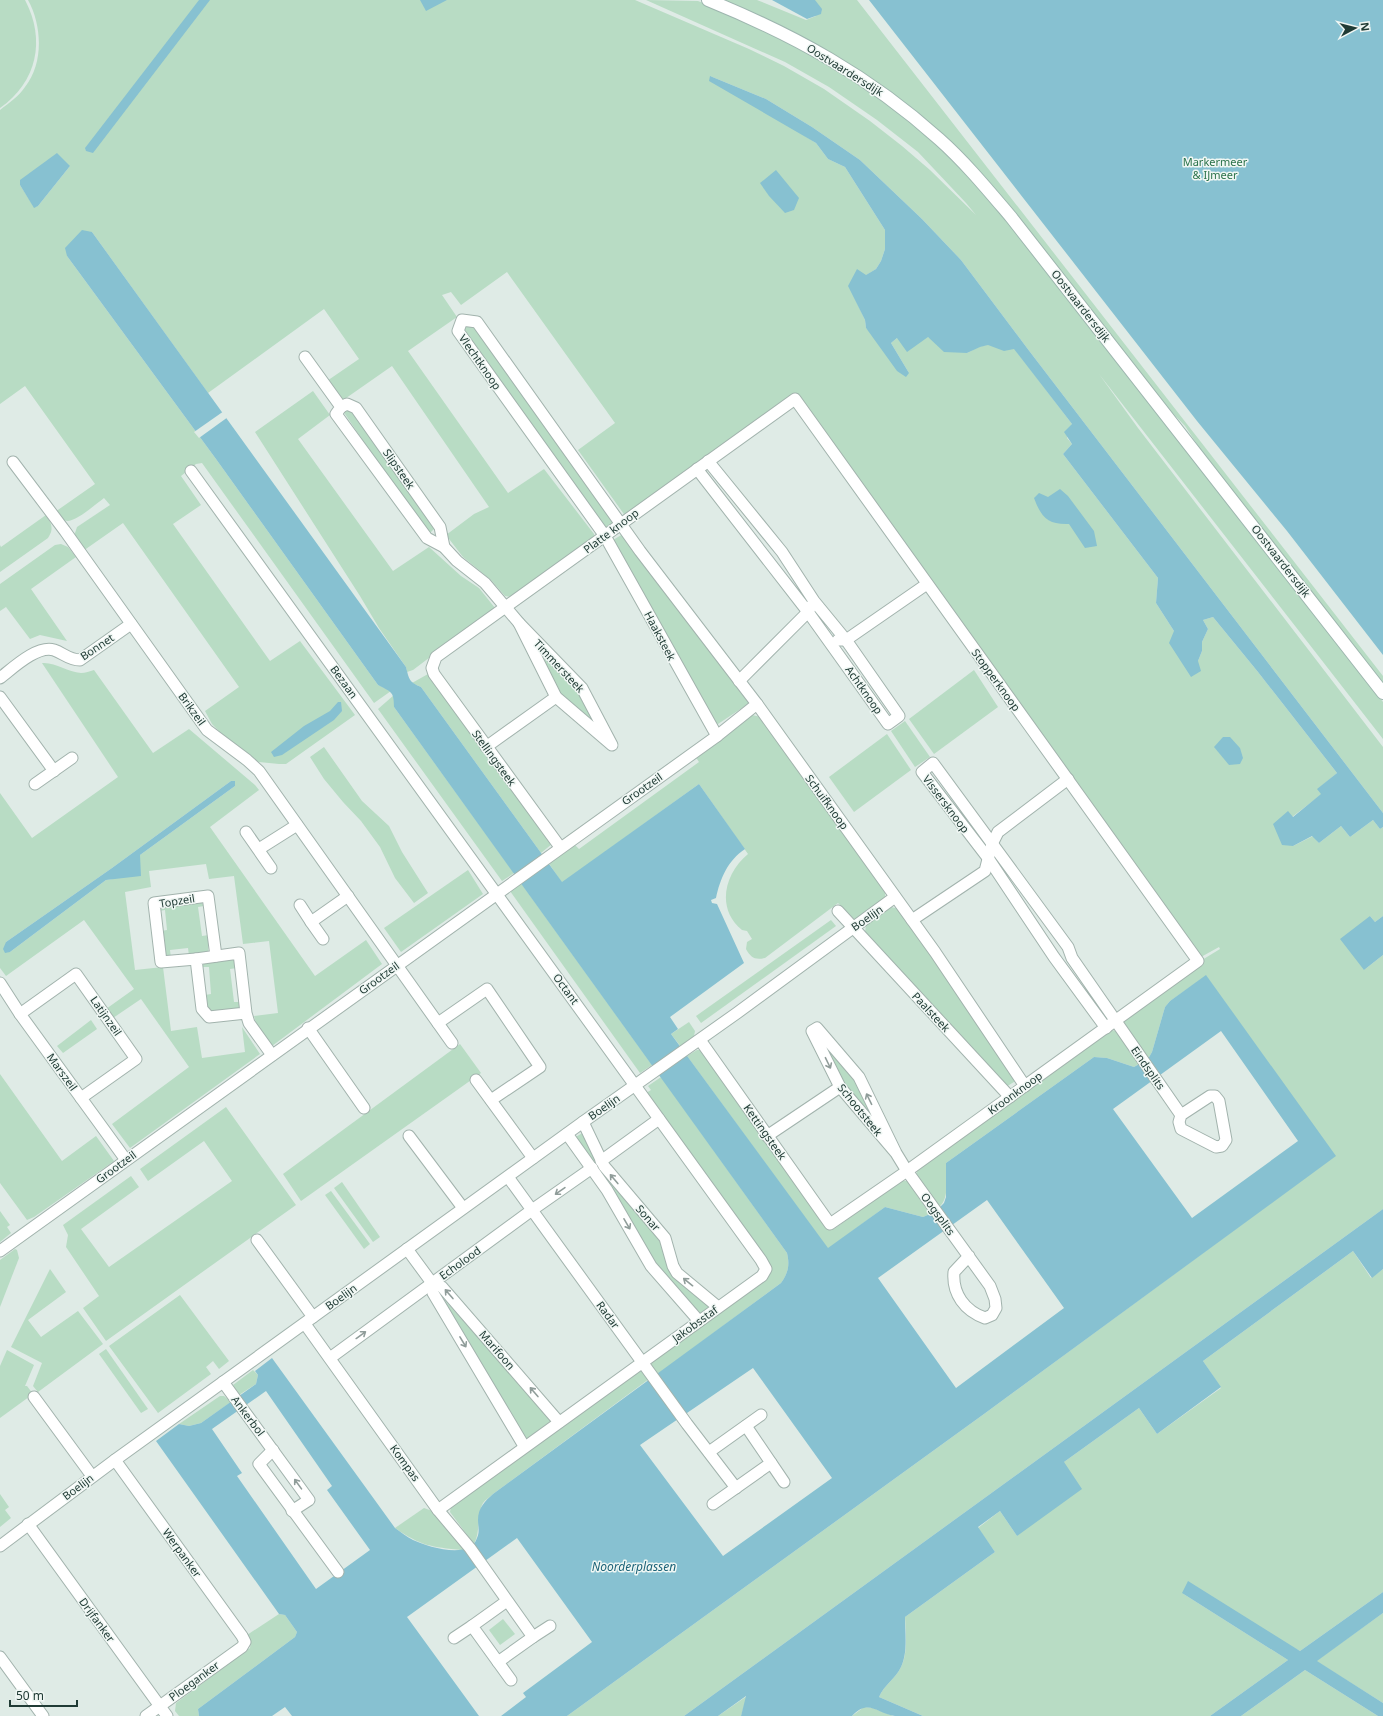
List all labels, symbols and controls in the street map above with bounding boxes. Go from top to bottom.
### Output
north arrow [1335,8,1375,48]
text: N [1357,21,1373,32]
street label: Oostvaardersdijk [804,40,887,99]
park label: Markermeer & IJmeer [1183,154,1248,182]
street label: Oostvaardersdijk [1048,266,1114,345]
street label: Vlechtknoop [456,331,505,393]
street label: Slipsteek [380,446,419,492]
street label: Platte knoop [580,505,642,556]
street label: Oostvaardersdijk [1248,521,1314,600]
street label: Haaksteek [641,608,680,663]
street label: Bonnet [77,630,117,663]
street label: Timmersteek [531,636,588,696]
street label: Stopperknoop [969,645,1024,714]
street label: Bezaan [327,662,362,701]
street label: Achtknoop [842,663,887,717]
street label: Brikzeil [175,689,209,728]
street label: Stellingsteek [469,727,520,789]
street label: Grootzeil [618,769,665,808]
street label: Schuifknoop [802,771,852,832]
street label: Vissersknoop [920,772,973,836]
street label: Topzeil [158,890,196,911]
street label: Boelijn [848,901,885,934]
street label: Grootzeil [355,958,402,997]
street label: Octant [550,970,583,1007]
street label: Paalsteek [909,988,954,1035]
street label: Latijnzeil [87,993,126,1039]
street label: Eindsplits [1128,1043,1169,1092]
street label: Marszeil [44,1050,81,1094]
one-way arrow [825,1056,832,1068]
street label: Kroonknoop [984,1068,1045,1117]
street label: Schootsteek [835,1081,886,1139]
street label: Boelijn [585,1090,622,1123]
one-way arrow [865,1093,873,1105]
street label: Kettingsteek [741,1101,790,1163]
street label: Grootzeil [92,1147,139,1186]
one-way arrow [609,1173,618,1184]
one-way arrow [555,1187,566,1195]
street label: Oogsplits [918,1189,959,1238]
street label: Sonar [633,1201,664,1234]
one-way arrow [624,1218,632,1230]
street label: Echolood [436,1242,483,1283]
one-way arrow [682,1278,693,1286]
street label: Boelijn [322,1280,359,1313]
one-way arrow [444,1289,453,1299]
street label: Radar [593,1298,624,1332]
street label: Jakobsstaf [668,1301,722,1346]
street label: Marifoon [476,1327,519,1372]
one-way arrow [355,1331,366,1339]
one-way arrow [459,1336,467,1348]
one-way arrow [529,1387,538,1398]
street label: Ankerbol [228,1393,268,1439]
street label: Kompas [387,1441,424,1484]
street label: Boelijn [59,1470,96,1503]
one-way arrow [294,1479,302,1490]
street label: Werpanker [160,1525,206,1581]
water label: Noorderplassen [592,1558,676,1575]
street label: Drijfanker [76,1594,119,1645]
street label: Ploeganker [166,1657,222,1704]
scale bar [10,1682,77,1708]
text: 50 m [16,1687,44,1704]

